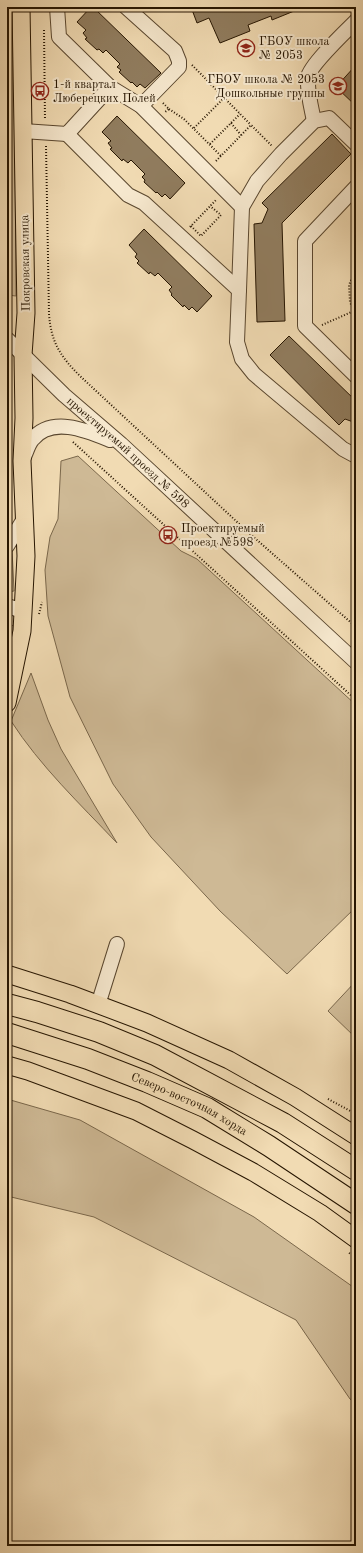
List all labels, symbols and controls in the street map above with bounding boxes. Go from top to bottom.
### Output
place label: ГБОУ школа № 2053 [259,36,329,62]
school or university icon: ГБОУ школа № 2053 [236,38,256,58]
place label: ГБОУ школа № 2053 Дошкольные группы [207,73,325,100]
school or university icon: ГБОУ школа № 2053 Дошкольные группы [328,76,348,96]
place label: 1-й квартал Люберецких Полей [53,79,156,105]
bus stop icon: 1-й квартал Люберецких Полей [30,81,50,101]
street label: Покровская улица [19,214,33,312]
street label: проектируемый проезд № 598 [64,395,191,511]
place label: Проектируемый проезд №598 [181,523,265,549]
bus stop icon: Проектируемый проезд №598 [158,525,178,545]
street label: Северо-восточная хорда [129,1071,249,1138]

